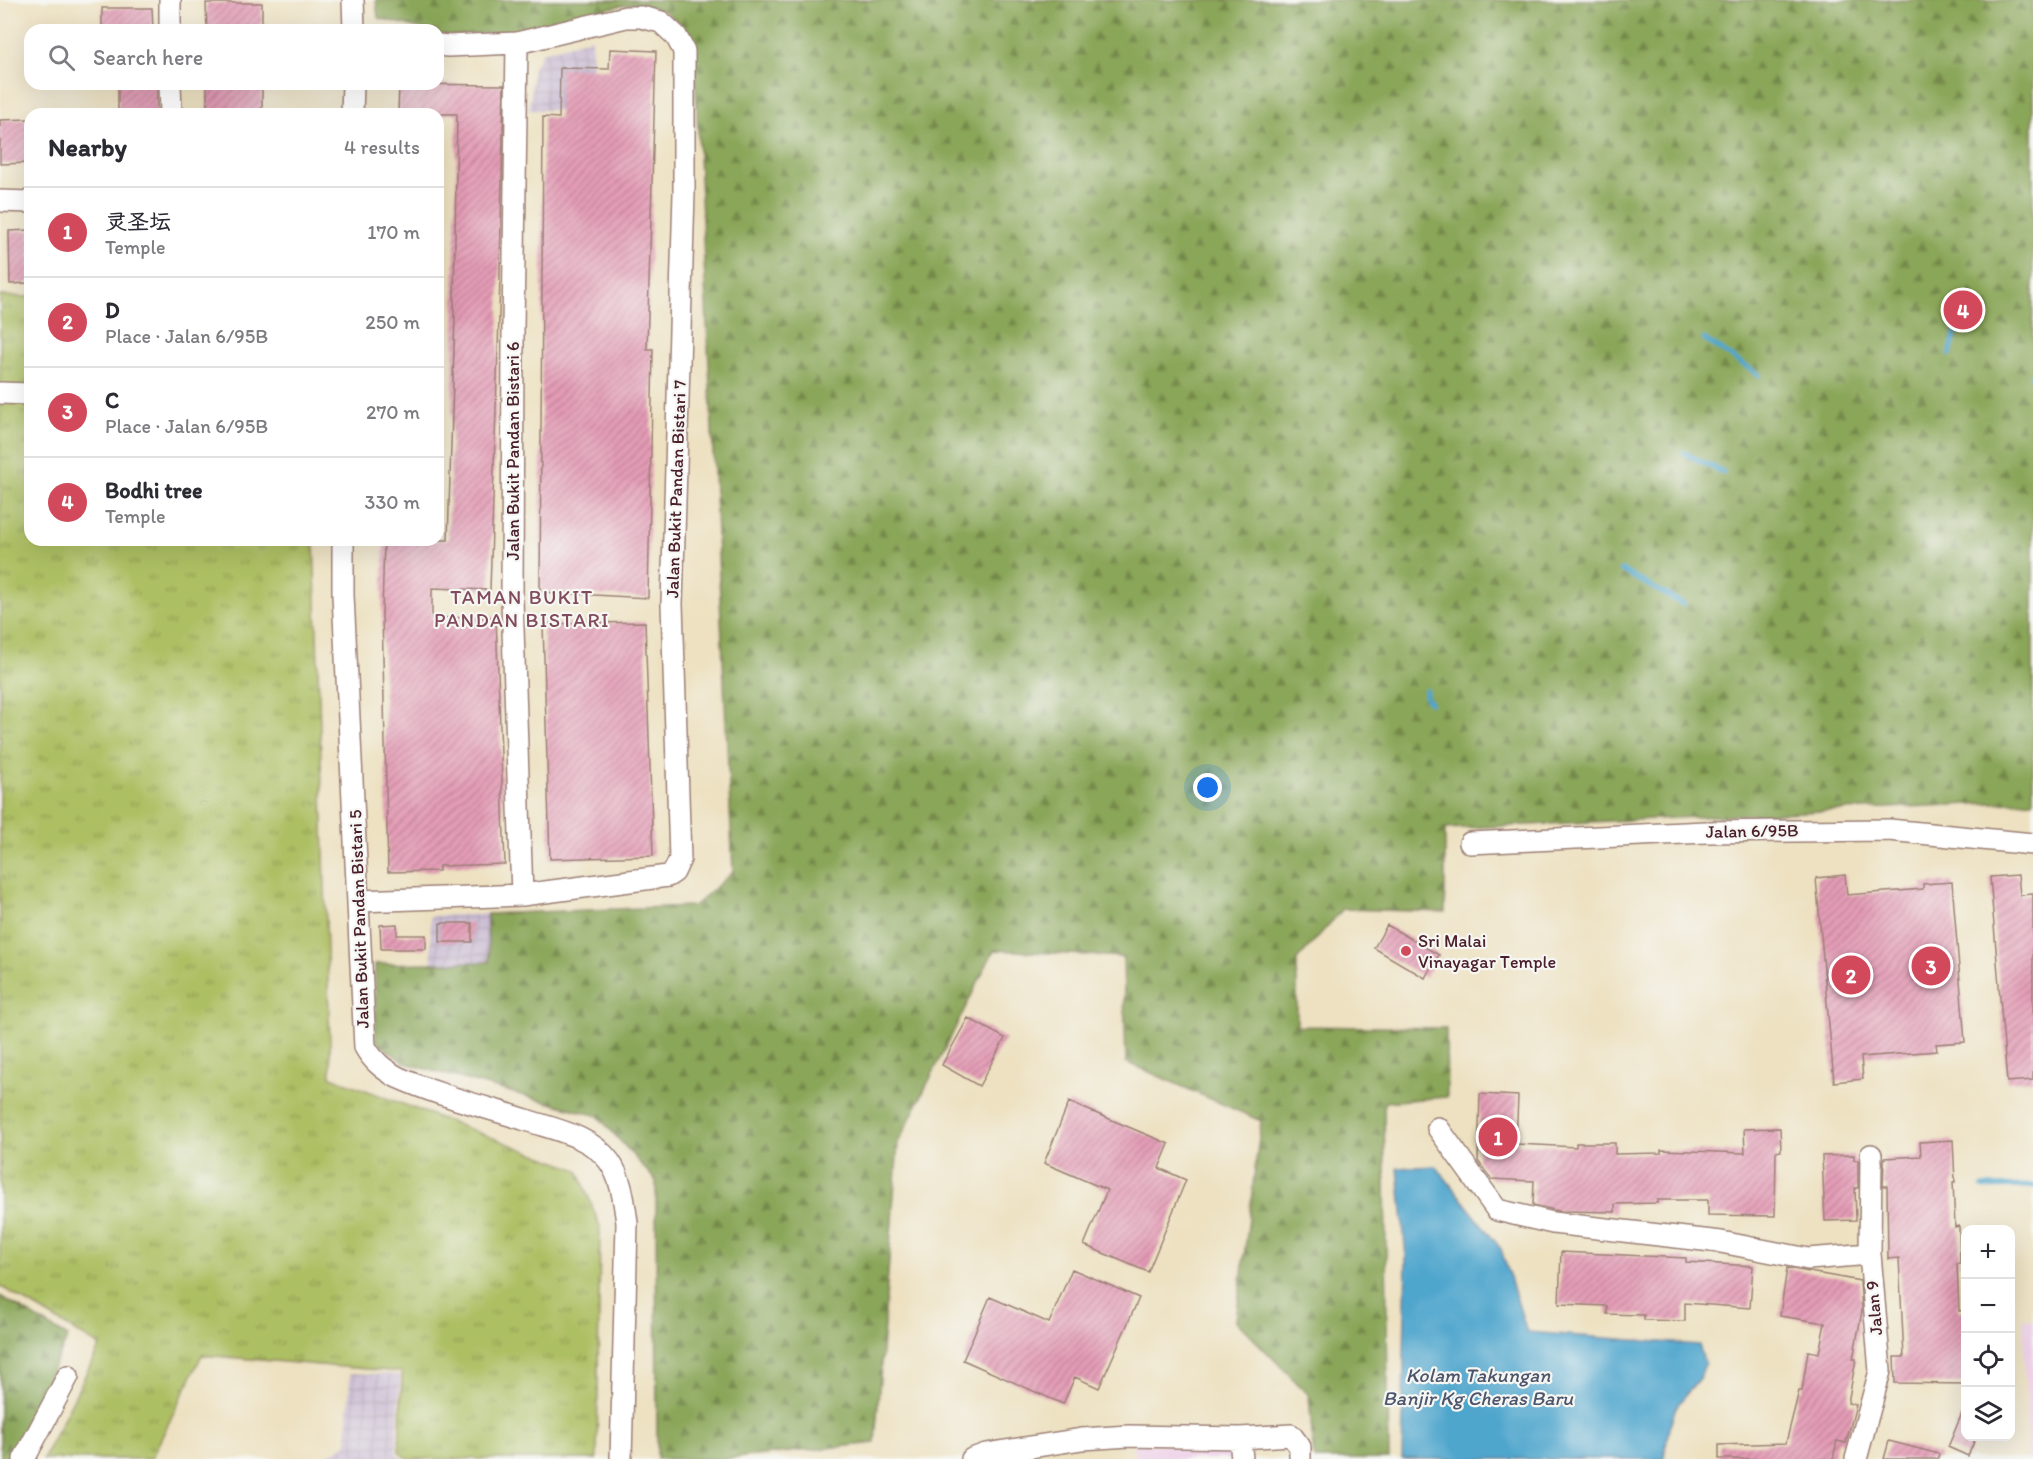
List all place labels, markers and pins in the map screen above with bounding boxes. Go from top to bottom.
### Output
pin: 4 [1944,288,1982,332]
place label: Sri Malai Vinayagar Temple [1418,930,1556,973]
marker: Sri Malai Vinayagar Temple [1399,944,1413,958]
pin: 3 [1912,944,1950,988]
pin: 2 [1832,952,1870,998]
pin: 1 [1478,1114,1518,1160]

